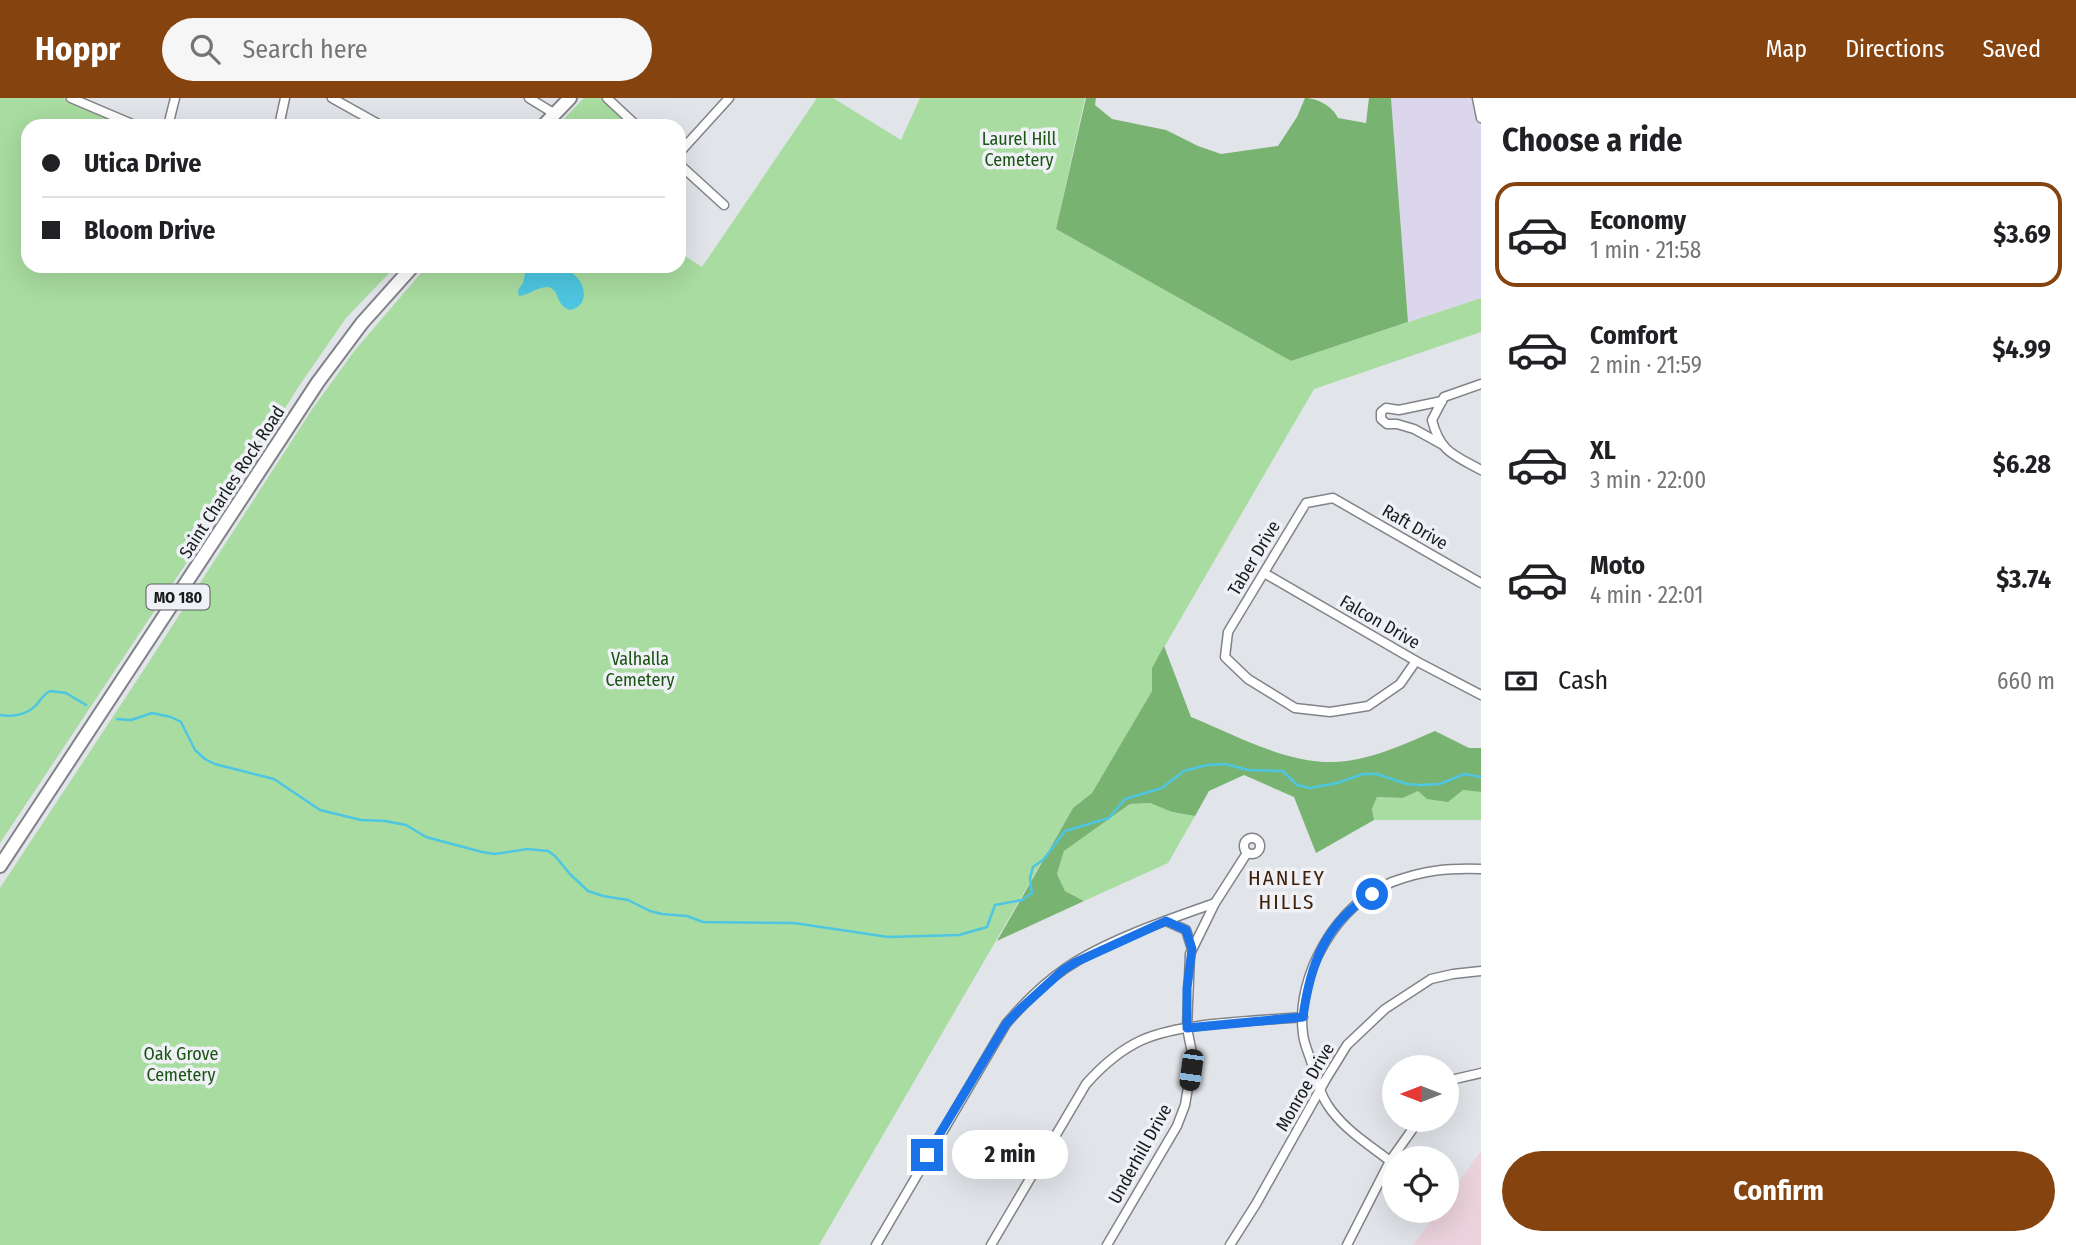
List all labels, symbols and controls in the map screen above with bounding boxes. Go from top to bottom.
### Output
search box [162,18,652,81]
text: Hoppr [35,29,120,69]
icon: search [186,30,224,68]
text: Search here [242,34,368,65]
text: Map [1766,35,1807,63]
text: Directions [1845,35,1944,63]
text: Saved [1982,35,2041,63]
text: Choose a ride [1502,121,1683,159]
park label: Laurel Hill Cemetery [982,128,1057,171]
text: Utica Drive [84,148,201,179]
icon: car [1506,203,1569,266]
text: Economy [1590,205,1686,236]
text: Bloom Drive [84,215,215,246]
text: $3.69 [1993,219,2051,250]
text: 1 min · 21:58 [1590,236,1701,264]
icon: car [1506,318,1569,381]
text: Comfort [1590,320,1678,351]
text: $4.99 [1992,334,2051,365]
text: 2 min · 21:59 [1590,351,1702,379]
street label: Saint Charles Rock Road [174,402,290,562]
icon: car [1506,433,1569,496]
text: XL [1590,435,1616,466]
text: $6.28 [1993,449,2051,480]
text: 3 min · 22:00 [1590,466,1706,494]
street label: Raft Drive [1378,499,1452,555]
street label: Taber Drive [1223,517,1285,599]
icon: car [1506,548,1569,611]
text: Moto [1590,550,1645,581]
text: $3.74 [1996,564,2051,595]
text: 4 min · 22:01 [1590,581,1703,609]
road number: MO 180 [146,584,210,610]
street label: Falcon Drive [1336,590,1424,654]
park label: Valhalla Cemetery [605,648,675,691]
icon: cash [1502,662,1540,700]
text: Cash [1558,665,1608,696]
text: 660 m [1997,667,2055,695]
district label: HANLEY HILLS [1248,865,1326,915]
route start [1356,878,1388,910]
street label: Monroe Drive [1271,1039,1339,1135]
park label: Oak Grove Cemetery [144,1043,219,1086]
car [1178,1048,1205,1092]
north arrow [1382,1055,1460,1132]
map controls [1382,1055,1459,1223]
street label: Underhill Drive [1104,1100,1177,1208]
callout: 2 min [951,1130,1067,1180]
route end [911,1139,943,1171]
text: 2 min [985,1140,1036,1168]
button: locate [1382,1146,1459,1223]
button: Confirm [1502,1151,2055,1231]

